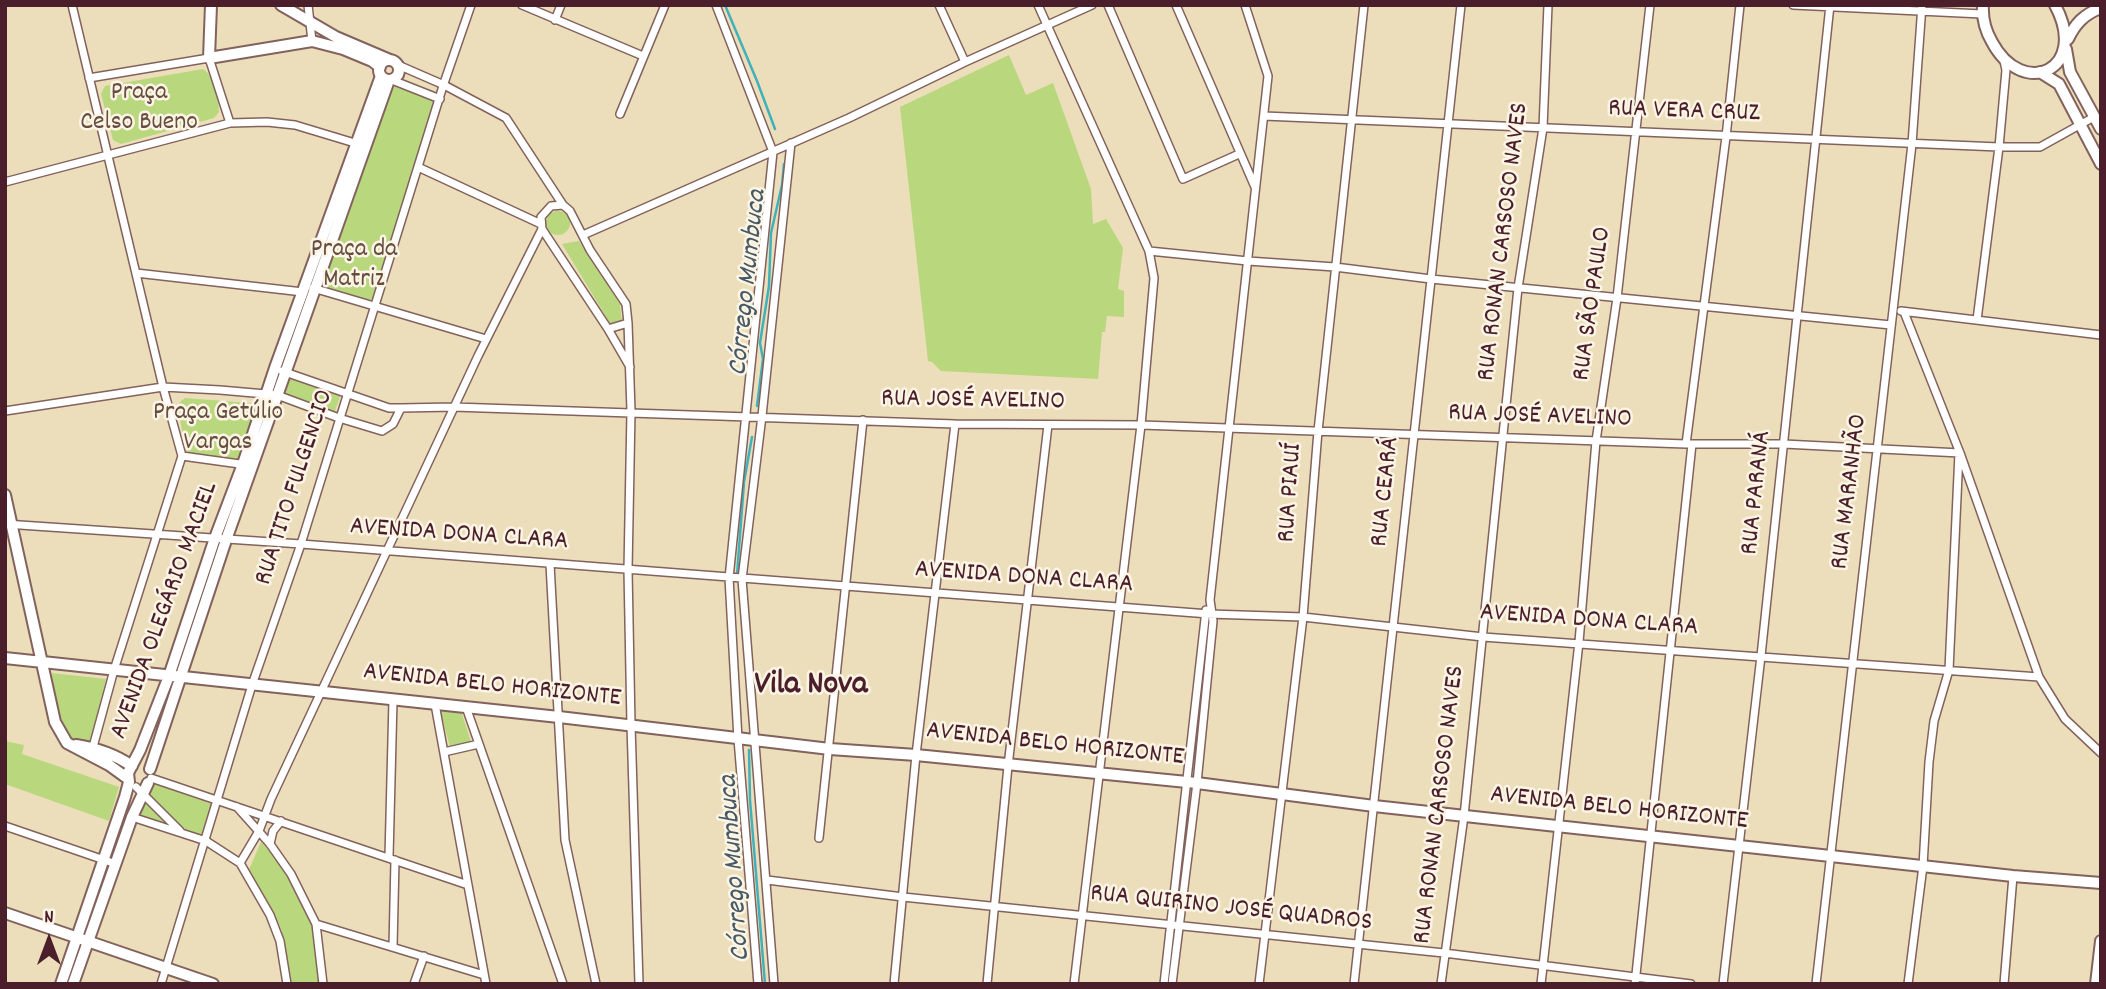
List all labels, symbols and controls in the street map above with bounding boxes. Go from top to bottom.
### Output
park label: Praça Celso Bueno [80,78,198,140]
street label: RUA VERA CRUZ [1608,95,1760,131]
street label: RUA RONAN CARSOSO NAVES [1472,101,1538,383]
water label: Córrego Mumbuca [724,188,776,378]
street label: RUA SÃO PAULO [1568,225,1620,383]
park label: Praça da Matriz [311,235,397,296]
street label: RUA JOSÉ AVELINO [881,385,1065,419]
street label: RUA TITO FULGENCIO [250,386,342,590]
park label: Praça Getúlio Vargas [153,398,283,460]
street label: RUA JOSÉ AVELINO [1448,399,1632,437]
street label: RUA MARANHÃO [1826,413,1876,571]
street label: RUA PARANÁ [1736,429,1780,557]
street label: RUA CEARÁ [1366,436,1408,548]
street label: RUA PIAUÍ [1273,442,1311,544]
street label: AVENIDA OLEGÁRIO MACIEL [105,478,227,744]
street label: AVENIDA DONA CLARA [349,513,569,559]
street label: AVENIDA DONA CLARA [914,556,1134,602]
street label: AVENIDA DONA CLARA [1479,599,1699,645]
street label: AVENIDA BELO HORIZONTE [362,658,622,716]
street label: RUA RONAN CARSOSO NAVES [1408,664,1474,946]
district label: Vila Nova [754,667,868,707]
street label: AVENIDA BELO HORIZONTE [925,717,1185,775]
water label: Córrego Mumbuca [714,774,760,962]
street label: AVENIDA BELO HORIZONTE [1489,781,1749,839]
street label: RUA QUIRINO JOSÉ QUADROS [1088,880,1374,940]
north arrow [14,905,84,975]
text: N [44,905,54,932]

